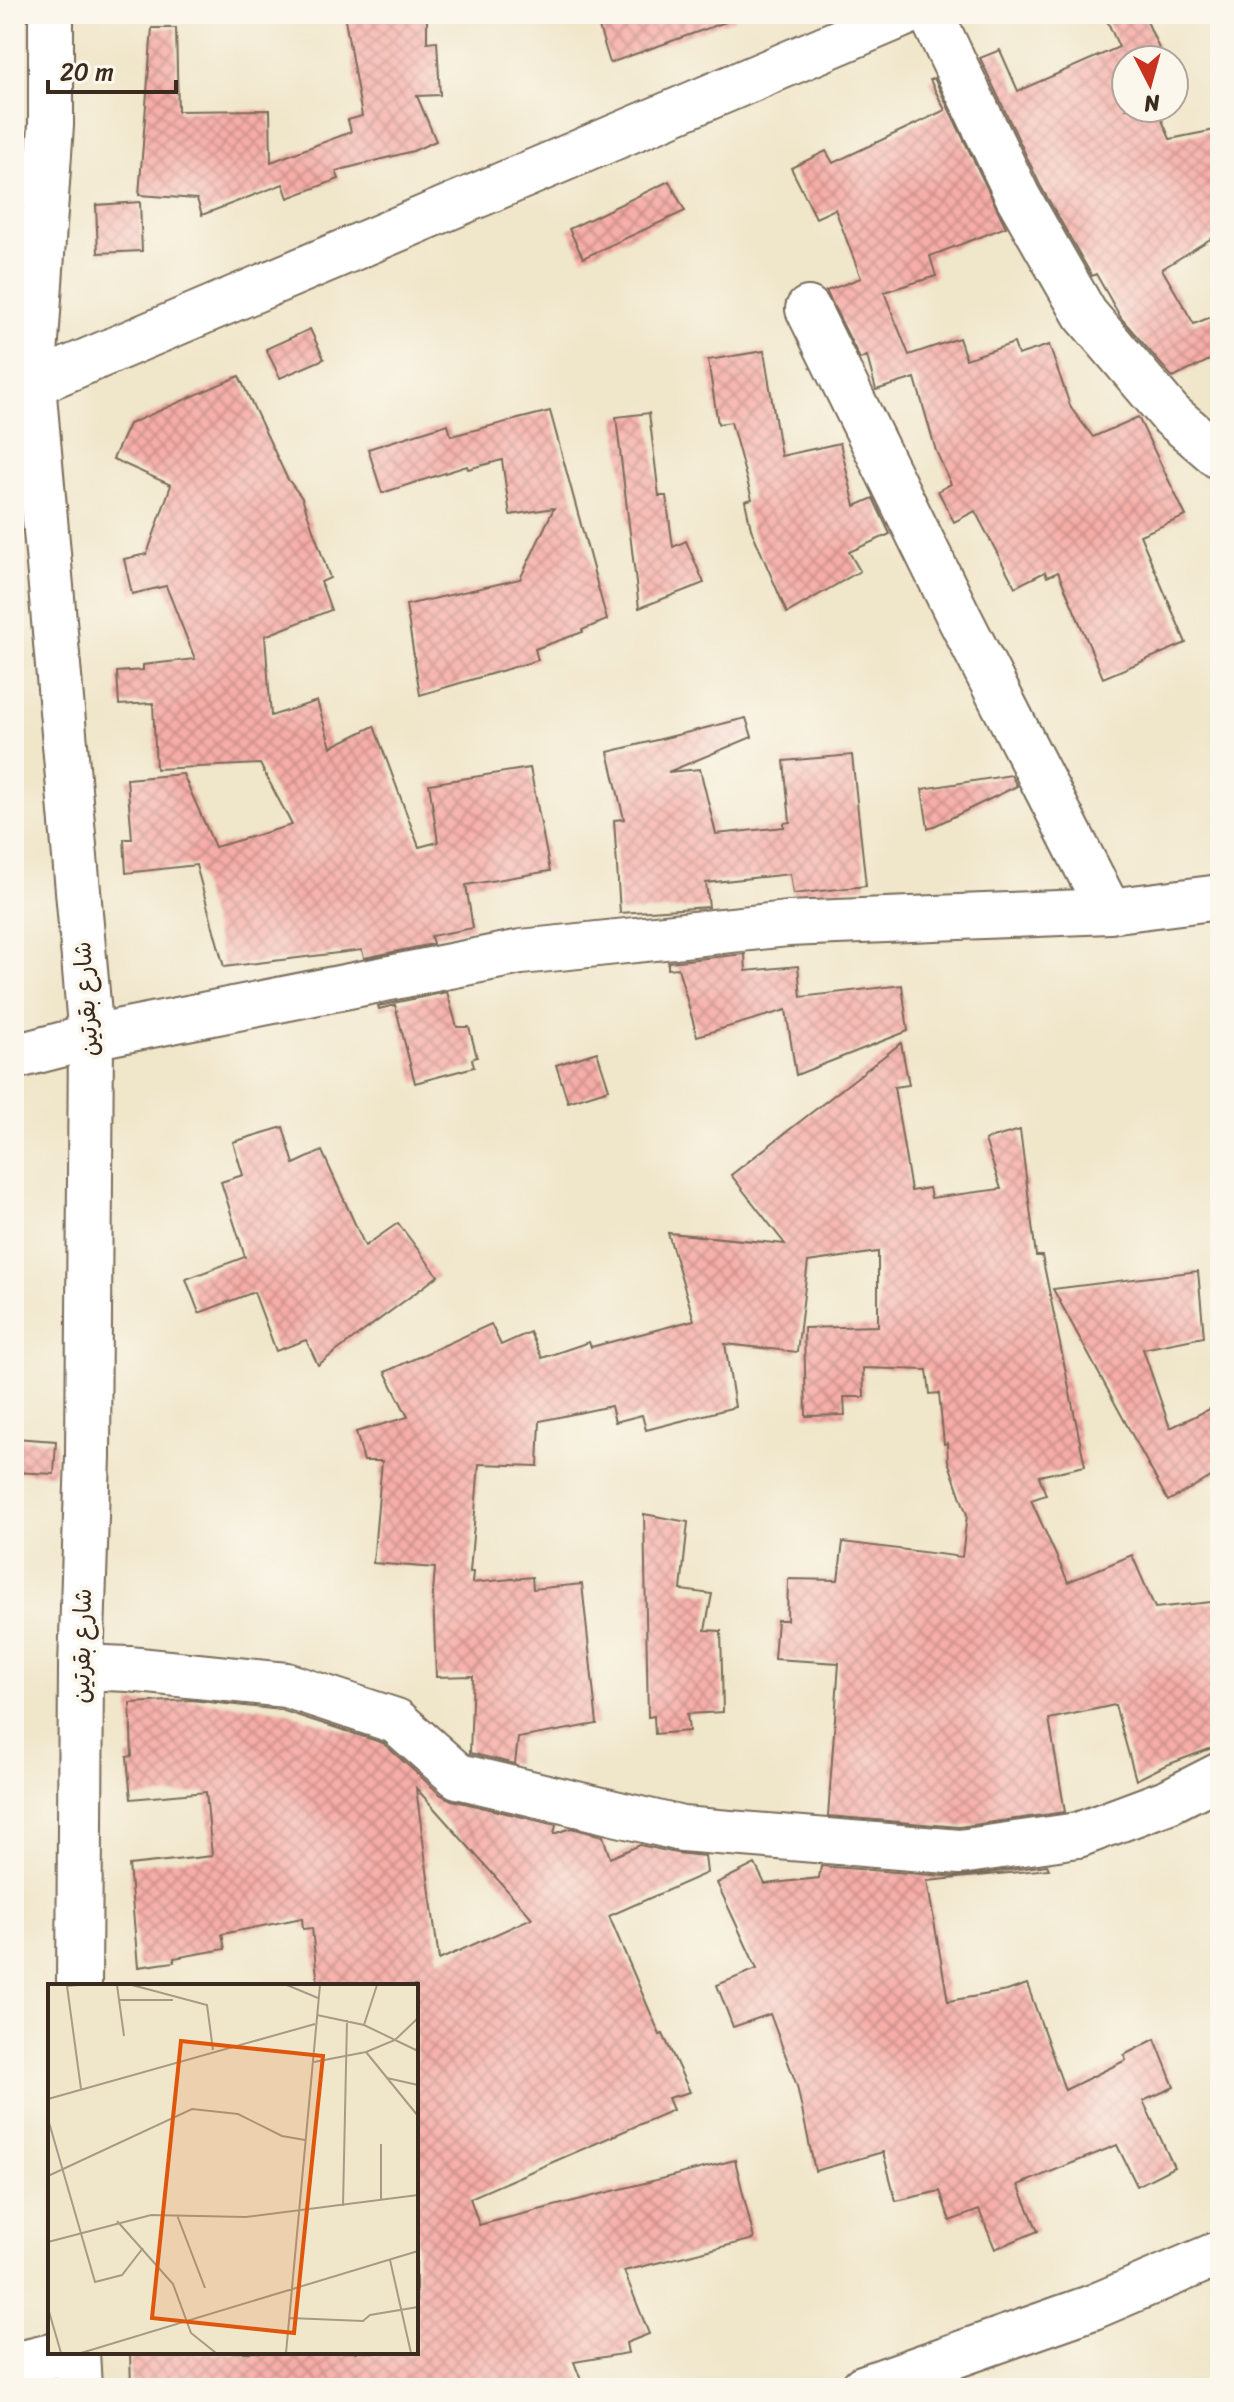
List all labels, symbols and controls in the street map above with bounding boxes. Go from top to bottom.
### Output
scale bar [48,44,176,94]
north arrow [1110,44,1190,124]
text: 20 m [60,51,114,93]
text: N [1142,83,1163,124]
street label: شارع بقرتين [61,940,111,1058]
street label: شارع بقرتين [60,1588,104,1704]
inset map [48,1984,418,2354]

